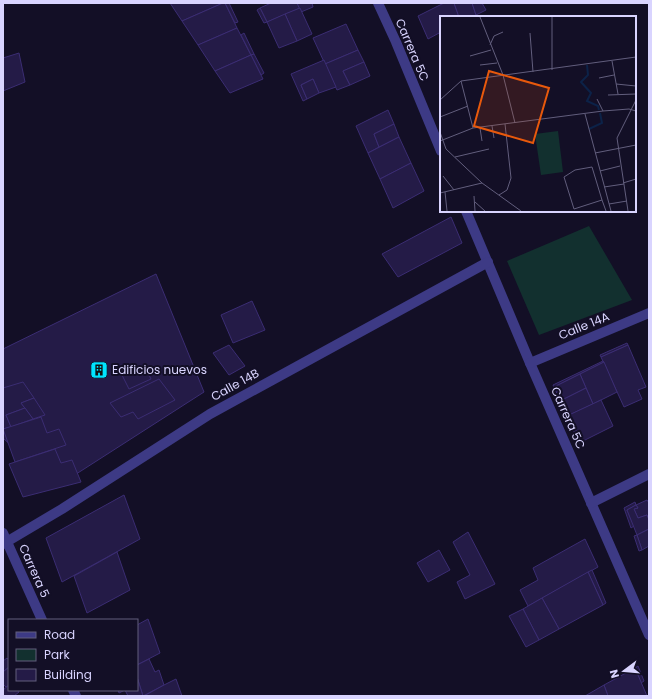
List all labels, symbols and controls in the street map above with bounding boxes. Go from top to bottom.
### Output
street label: Carrera 5C [392,16,433,84]
inset map [440,16,636,212]
street label: Calle 14A [556,308,612,343]
building icon: Edificios nuevos [89,360,109,380]
place label: Edificios nuevos [112,361,207,378]
street label: Calle 14B [208,364,262,405]
street label: Carrera 5C [547,384,590,452]
street label: Carrera 5 [15,541,54,600]
legend [8,619,138,691]
text: Road [44,626,75,643]
text: Park [44,646,71,663]
north arrow [604,651,644,691]
text: Building [44,666,92,683]
text: N [606,668,623,680]

